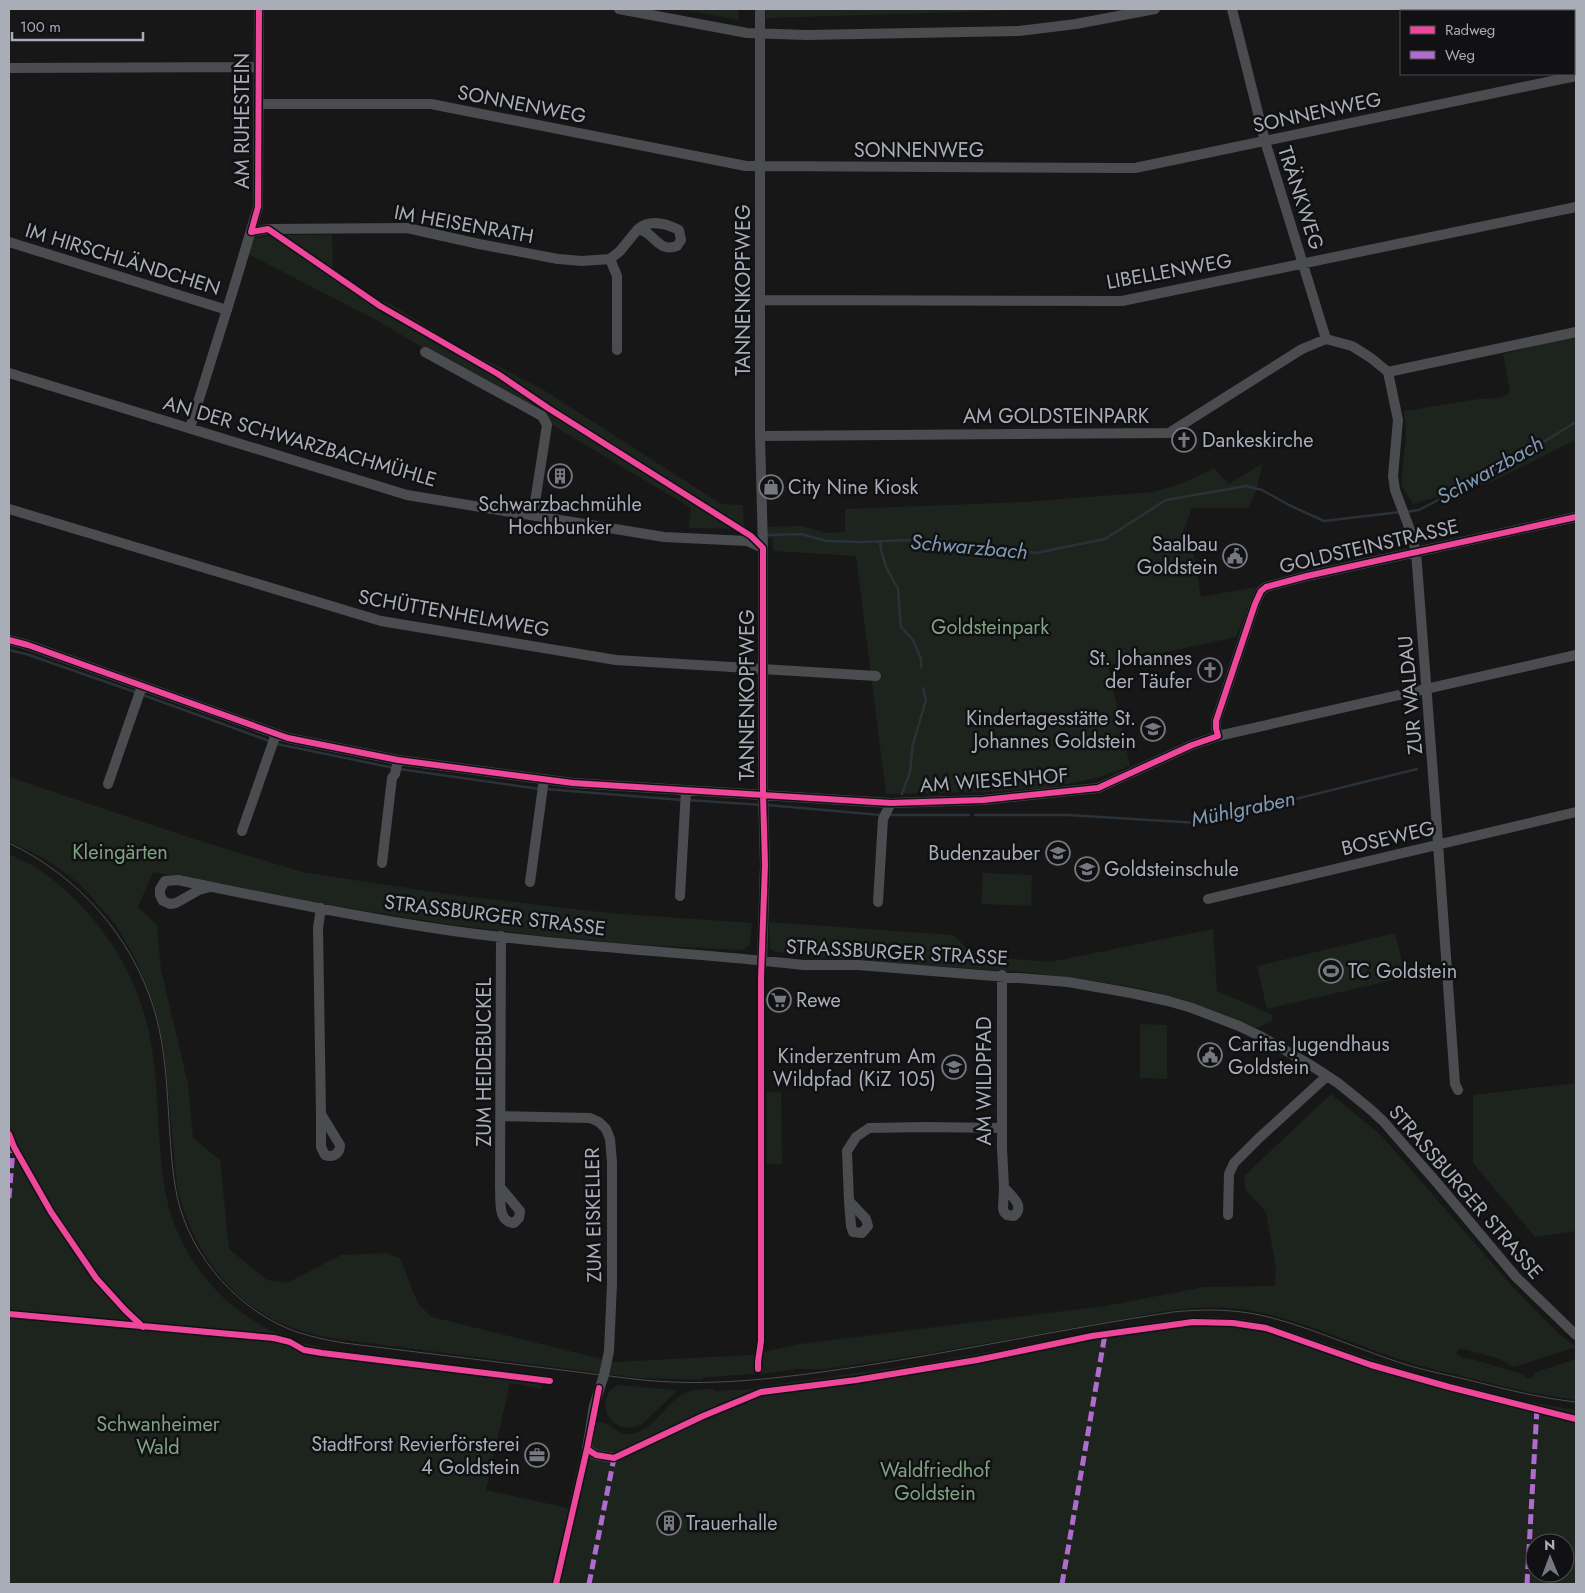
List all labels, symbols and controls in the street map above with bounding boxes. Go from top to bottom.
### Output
scale bar [12,10,144,42]
legend [1400,10,1575,75]
text: 100 m [20,16,61,38]
text: Radweg [1445,19,1495,41]
text: Weg [1445,44,1475,66]
street label: AM RUHESTEIN [228,53,257,189]
street label: SONNENWEG [455,78,589,131]
street label: SONNENWEG [1250,85,1384,140]
street label: SONNENWEG [854,136,984,165]
street label: TRÄNKWEG [1270,143,1331,254]
street label: IM HEISENRATH [392,198,536,251]
street label: TANNENKOPFWEG [729,204,758,376]
street label: IM HIRSCHLÄNDCHEN [22,216,224,303]
street label: LIBELLENWEG [1104,246,1234,297]
street label: AN DER SCHWARZBACHMÜHLE [160,389,440,494]
street label: AM GOLDSTEINPARK [963,402,1150,431]
place label: Dankeskirche [1202,426,1314,455]
church icon: Dankeskirche [1171,427,1197,453]
water label: Schwarzbach [1431,428,1549,512]
building icon: Schwarzbachmühle Hochbunker [547,463,573,489]
place label: City Nine Kiosk [788,473,918,502]
shop icon: City Nine Kiosk [758,474,784,500]
place label: Schwarzbachmühle Hochbunker [478,490,642,542]
street label: GOLDSTEINSTRASSE [1277,512,1462,581]
water label: Schwarzbach [909,527,1029,567]
place label: Saalbau Goldstein [1137,530,1218,582]
public building icon: Saalbau Goldstein [1222,543,1248,569]
street label: SCHÜTTENHELMWEG [356,582,552,645]
street label: TANNENKOPFWEG [733,609,762,781]
park label: Goldsteinpark [931,613,1049,642]
street label: ZUR WALDAU [1391,634,1430,756]
place label: St. Johannes der Täufer [1089,644,1192,696]
church icon: St. Johannes der Täufer [1197,657,1223,683]
place label: Kindertagesstätte St. Johannes Goldstein [966,704,1136,756]
school or university icon: Kindertagesstätte St. Johannes Goldstein [1140,716,1166,742]
street label: AM WIESENHOF [919,761,1069,800]
water label: Mühlgraben [1188,783,1298,835]
street label: BOSEWEG [1338,814,1438,863]
park label: Kleingärten [72,838,168,867]
place label: Budenzauber [928,839,1040,868]
school or university icon: Budenzauber [1045,840,1071,866]
place label: Goldsteinschule [1104,855,1239,884]
school or university icon: Goldsteinschule [1074,856,1100,882]
street label: STRASSBURGER STRASSE [383,888,607,943]
street label: STRASSBURGER STRASSE [785,932,1009,973]
place label: TC Goldstein [1348,957,1457,986]
sports icon: TC Goldstein [1318,958,1344,984]
street label: ZUM HEIDEBUCKEL [470,977,499,1147]
place label: Rewe [796,986,841,1015]
supermarket icon: Rewe [766,987,792,1013]
street label: AM WILDPFAD [970,1016,999,1146]
place label: Caritas Jugendhaus Goldstein [1228,1030,1389,1082]
place label: Kinderzentrum Am Wildpfad (KiZ 105) [773,1042,936,1094]
public building icon: Caritas Jugendhaus Goldstein [1197,1042,1223,1068]
school or university icon: Kinderzentrum Am Wildpfad (KiZ 105) [941,1054,967,1080]
street label: STRASSBURGER STRASSE [1382,1099,1550,1286]
street label: ZUM EISKELLER [578,1147,609,1283]
park label: Schwanheimer Wald [96,1410,220,1462]
place label: StadtForst Revierförsterei 4 Goldstein [311,1430,520,1482]
office icon: StadtForst Revierförsterei 4 Goldstein [524,1442,550,1468]
park label: Waldfriedhof Goldstein [880,1456,991,1508]
place label: Trauerhalle [686,1509,777,1538]
building icon: Trauerhalle [656,1510,682,1536]
north arrow [1525,1533,1575,1583]
text: N [1544,1535,1556,1555]

